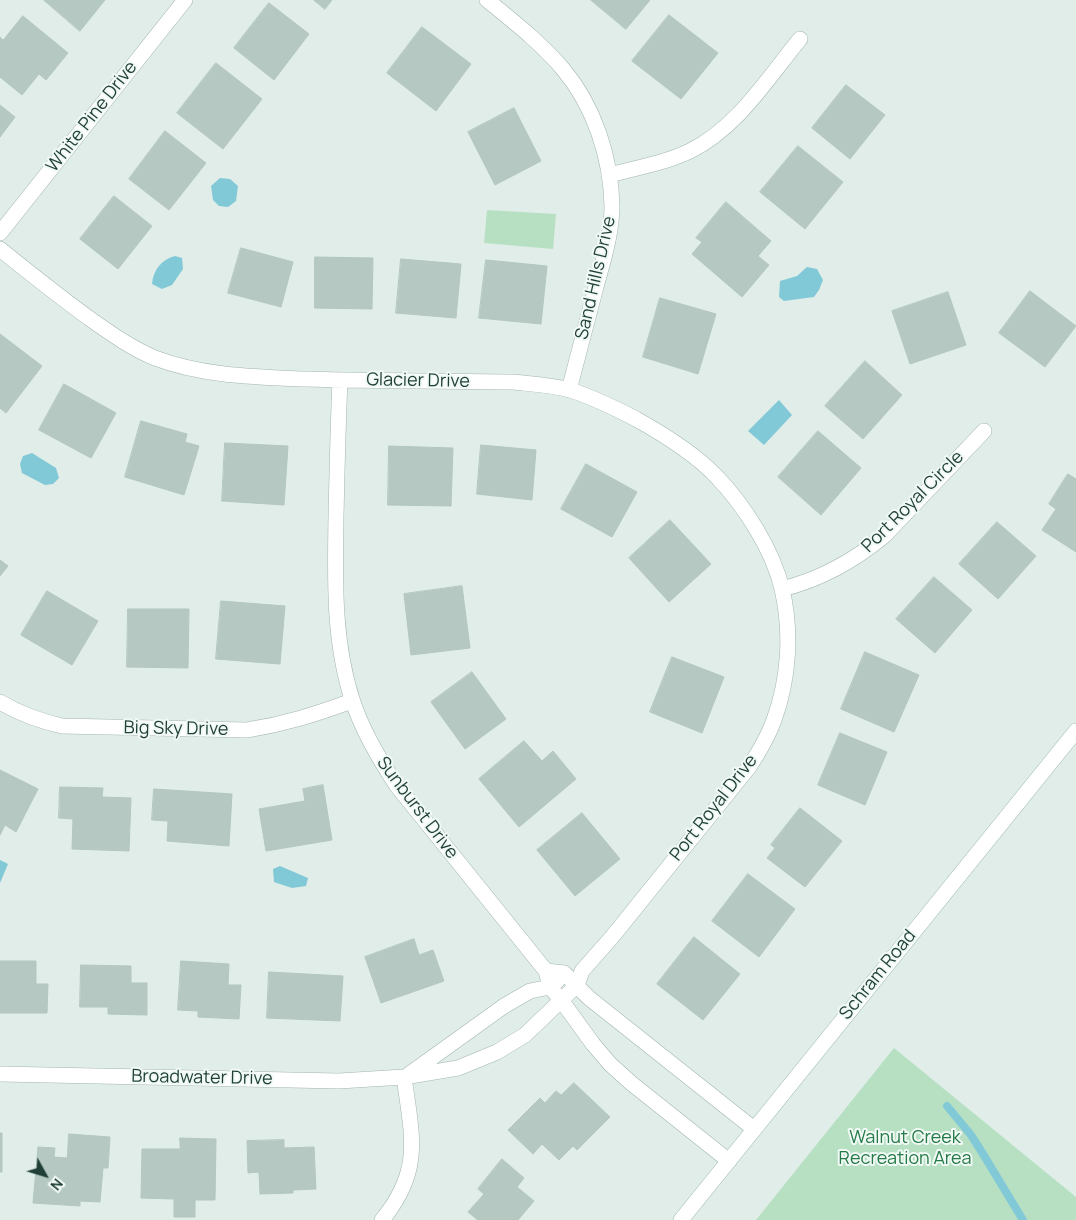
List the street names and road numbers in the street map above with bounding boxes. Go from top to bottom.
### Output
street label: White Pine Drive [42,57,142,177]
street label: Sand Hills Drive [571,214,621,342]
street label: Glacier Drive [366,369,470,393]
street label: Port Royal Circle [858,447,968,557]
street label: Big Sky Drive [123,717,229,741]
street label: Port Royal Drive [666,750,762,866]
street label: Sunburst Drive [372,753,462,863]
street label: Schram Road [835,926,921,1024]
street label: Broadwater Drive [131,1066,273,1090]

